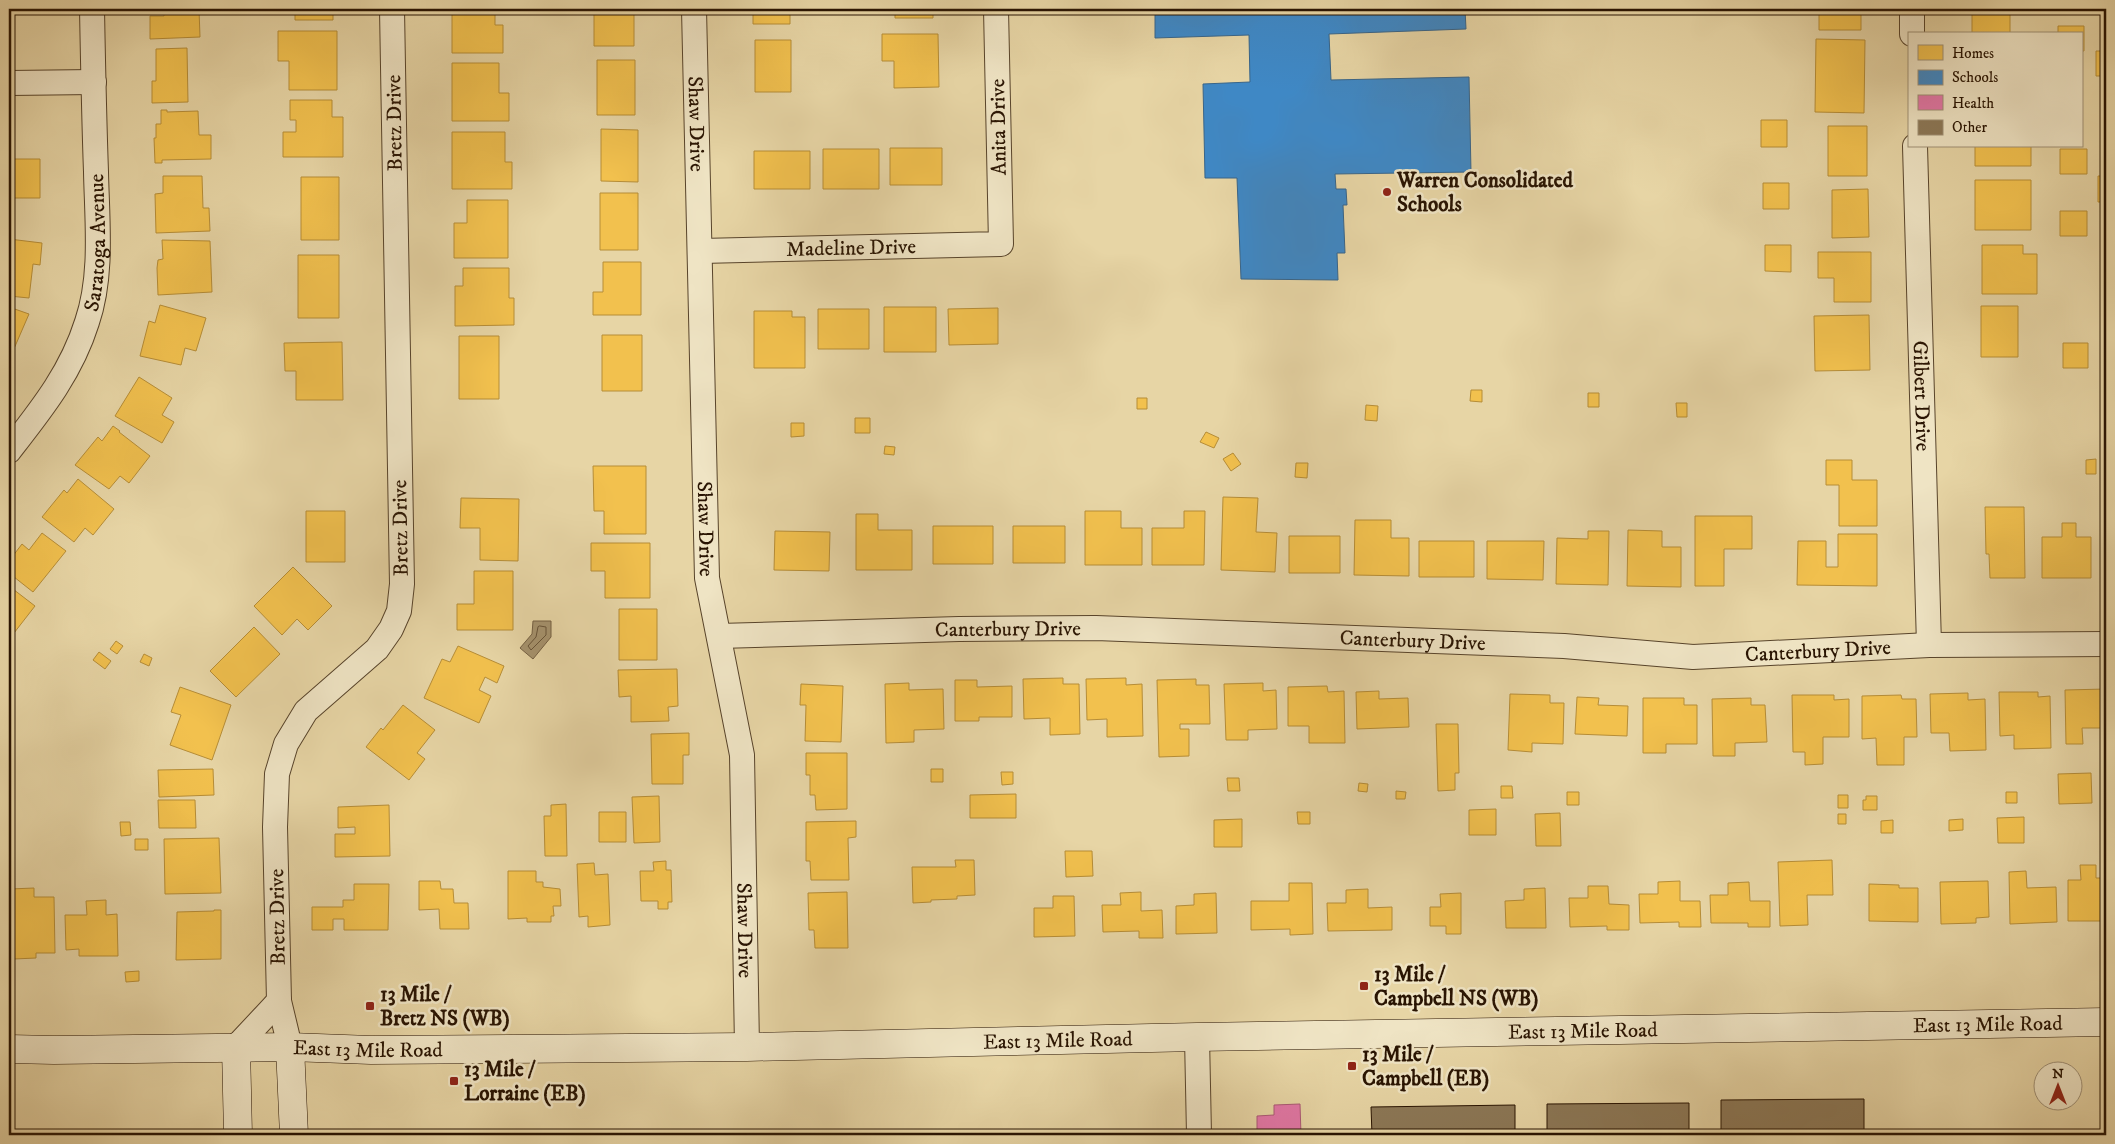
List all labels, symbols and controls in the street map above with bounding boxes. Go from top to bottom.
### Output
legend [1908,32,2082,148]
text: Homes [1952,44,1994,63]
text: Schools [1952,68,1998,87]
street label: Bretz Drive [381,74,409,172]
street label: Shaw Drive [682,76,710,172]
street label: Anita Drive [985,78,1013,175]
text: Health [1952,94,1994,113]
text: Other [1952,118,1987,137]
place label: Warren Consolidated Schools [1396,168,1574,218]
street label: Saratoga Avenue [79,173,112,314]
marker: Warren Consolidated Schools [1381,186,1393,198]
street label: Madeline Drive [786,234,917,263]
street label: Gilbert Drive [1906,340,1936,452]
street label: Bretz Drive [387,479,415,577]
street label: Shaw Drive [691,481,719,577]
street label: Canterbury Drive [934,616,1081,644]
street label: Canterbury Drive [1339,625,1486,657]
street label: Canterbury Drive [1744,635,1892,668]
street label: Bretz Drive [264,868,292,966]
street label: Shaw Drive [730,882,758,979]
place label: 13 Mile / Campbell NS (WB) [1374,962,1538,1012]
marker: 13 Mile / Campbell NS (WB) [1358,980,1370,992]
place label: 13 Mile / Bretz NS (WB) [380,982,510,1032]
marker: 13 Mile / Bretz NS (WB) [364,1000,376,1012]
street label: East 13 Mile Road [1913,1011,2063,1039]
street label: East 13 Mile Road [1508,1017,1658,1046]
street label: East 13 Mile Road [983,1026,1134,1056]
street label: East 13 Mile Road [293,1035,443,1064]
place label: 13 Mile / Campbell (EB) [1362,1042,1489,1092]
place label: 13 Mile / Lorraine (EB) [464,1057,586,1107]
marker: 13 Mile / Campbell (EB) [1346,1060,1358,1072]
north arrow [2032,1062,2082,1112]
text: N [2052,1065,2064,1083]
marker: 13 Mile / Lorraine (EB) [448,1075,460,1087]

